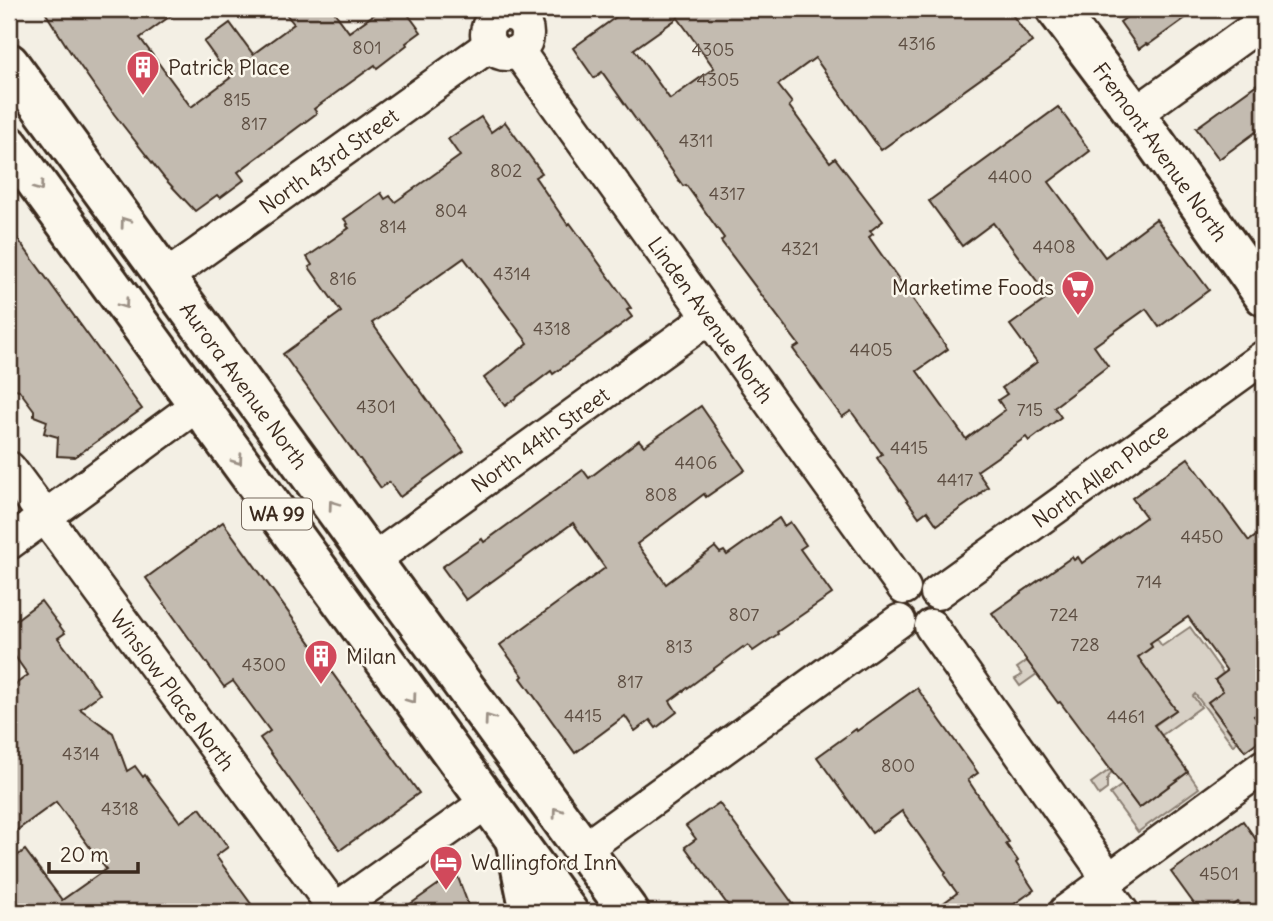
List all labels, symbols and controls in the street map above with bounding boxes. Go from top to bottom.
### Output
house number: 4316 [898,32,936,55]
house number: 801 [352,36,382,59]
house number: 4305 [692,38,734,61]
building icon: Patrick Place [124,48,162,97]
place label: Patrick Place [168,54,290,81]
street label: Fremont Avenue North [1087,57,1234,246]
house number: 4305 [697,68,739,91]
house number: 815 [223,88,251,111]
street label: North 43rd Street [254,102,403,220]
house number: 817 [241,112,267,135]
house number: 4311 [679,129,713,152]
house number: 802 [490,159,522,182]
house number: 4400 [988,165,1032,188]
one-way arrow [31,179,44,192]
house number: 4317 [709,182,745,205]
house number: 804 [435,199,467,222]
house number: 814 [379,215,407,238]
one-way arrow [121,217,134,230]
street label: Linden Avenue North [642,231,780,408]
house number: 4408 [1032,235,1076,258]
house number: 4321 [781,237,819,260]
house number: 4314 [493,262,531,285]
house number: 816 [329,267,357,290]
supermarket icon: Marketime Foods [1059,268,1097,317]
place label: Marketime Foods [892,274,1054,301]
one-way arrow [116,296,128,309]
street label: Aurora Avenue North [174,296,314,474]
house number: 4318 [533,317,571,340]
house number: 4405 [849,338,893,361]
street label: North 44th Street [466,381,614,498]
house number: 4301 [356,395,396,418]
house number: 715 [1017,398,1043,421]
street label: North Allen Place [1027,417,1173,533]
house number: 4415 [890,436,928,459]
house number: 4406 [674,451,718,474]
one-way arrow [230,452,242,465]
house number: 4417 [937,468,973,491]
house number: 808 [645,483,677,506]
road number: WA 99 [242,499,312,530]
one-way arrow [328,500,341,513]
house number: 4450 [1180,525,1224,548]
house number: 714 [1136,570,1162,593]
house number: 807 [729,603,760,626]
house number: 724 [1050,603,1078,626]
street label: Winslow Place North [105,604,241,776]
house number: 728 [1070,633,1100,656]
house number: 813 [665,635,693,658]
building icon: Milan [302,637,340,686]
place label: Milan [346,643,397,670]
house number: 4300 [242,653,286,676]
house number: 817 [617,670,643,693]
one-way arrow [404,691,416,704]
house number: 4415 [564,704,602,727]
house number: 4461 [1107,705,1145,728]
one-way arrow [485,714,497,727]
house number: 4314 [62,742,100,765]
house number: 800 [881,754,915,777]
house number: 4318 [101,797,139,820]
one-way arrow [552,807,565,819]
scale bar [49,830,138,874]
text: 20 m [60,841,109,868]
hotel icon: Wallingford Inn [427,843,465,892]
place label: Wallingford Inn [471,849,617,876]
house number: 4501 [1199,862,1239,885]

